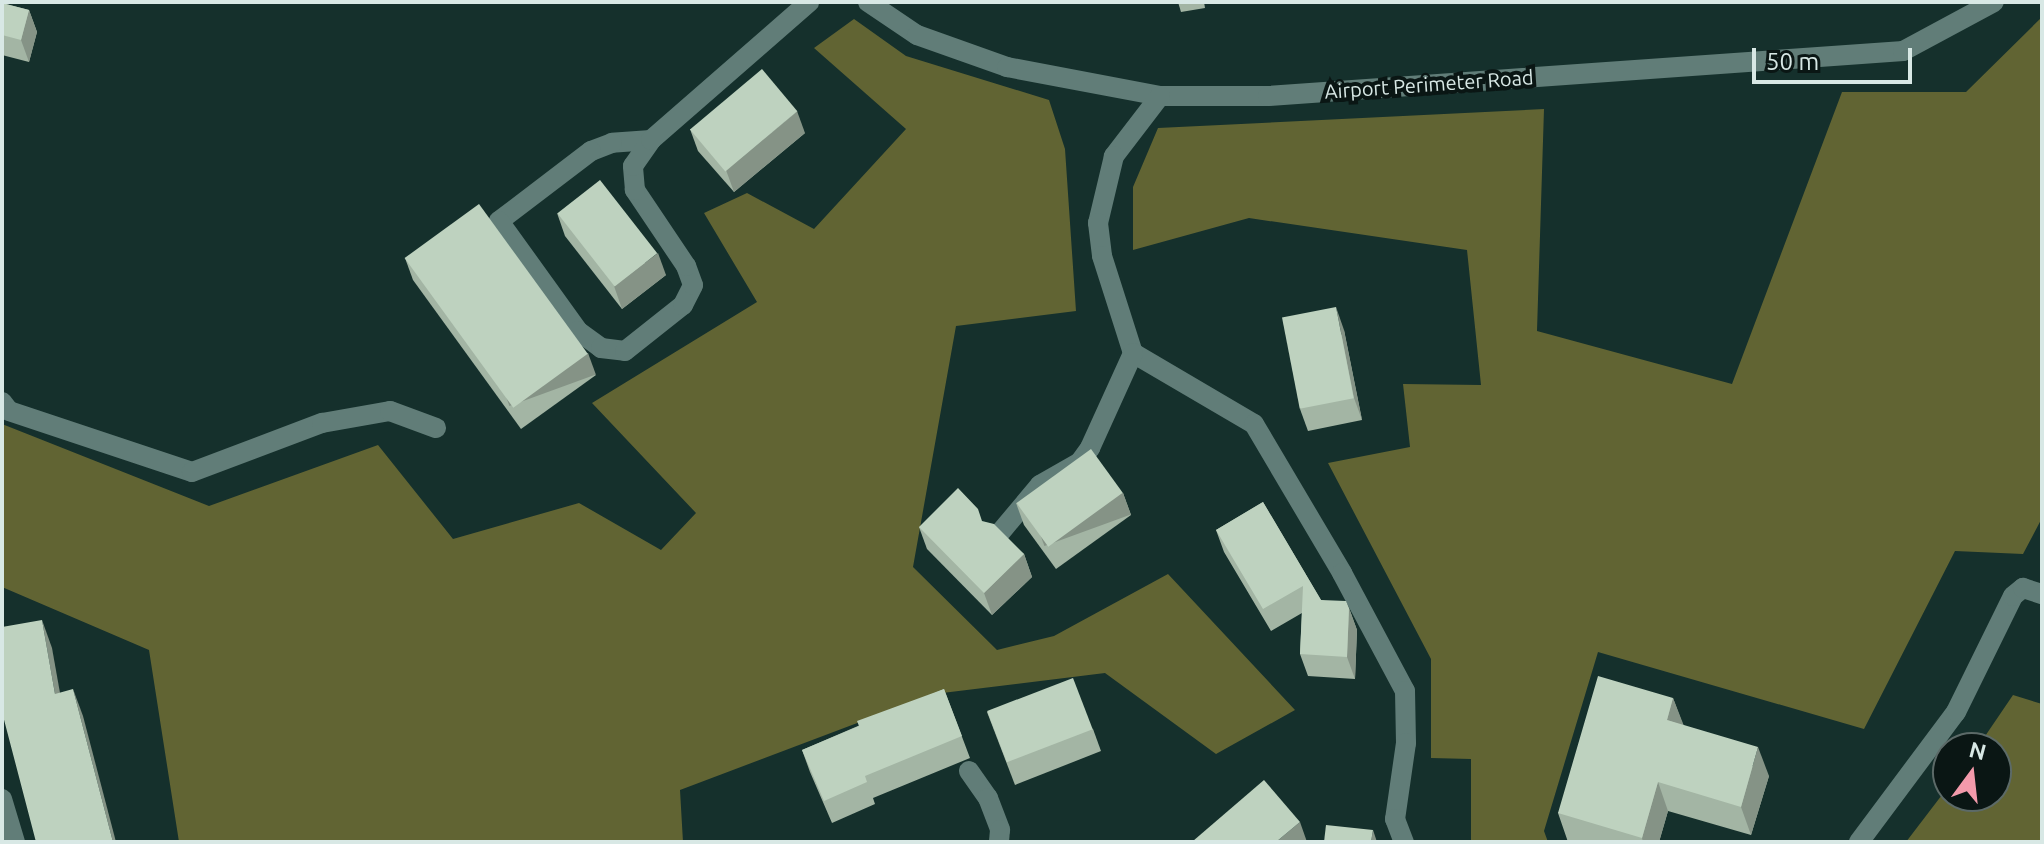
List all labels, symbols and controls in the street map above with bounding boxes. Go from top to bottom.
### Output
scale bar [1756,32,1916,82]
text: 50 m [1766,48,1819,75]
street label: Airport Perimeter Road [1324,65,1534,103]
north arrow [1932,732,2012,812]
text: N [1967,736,1989,764]

